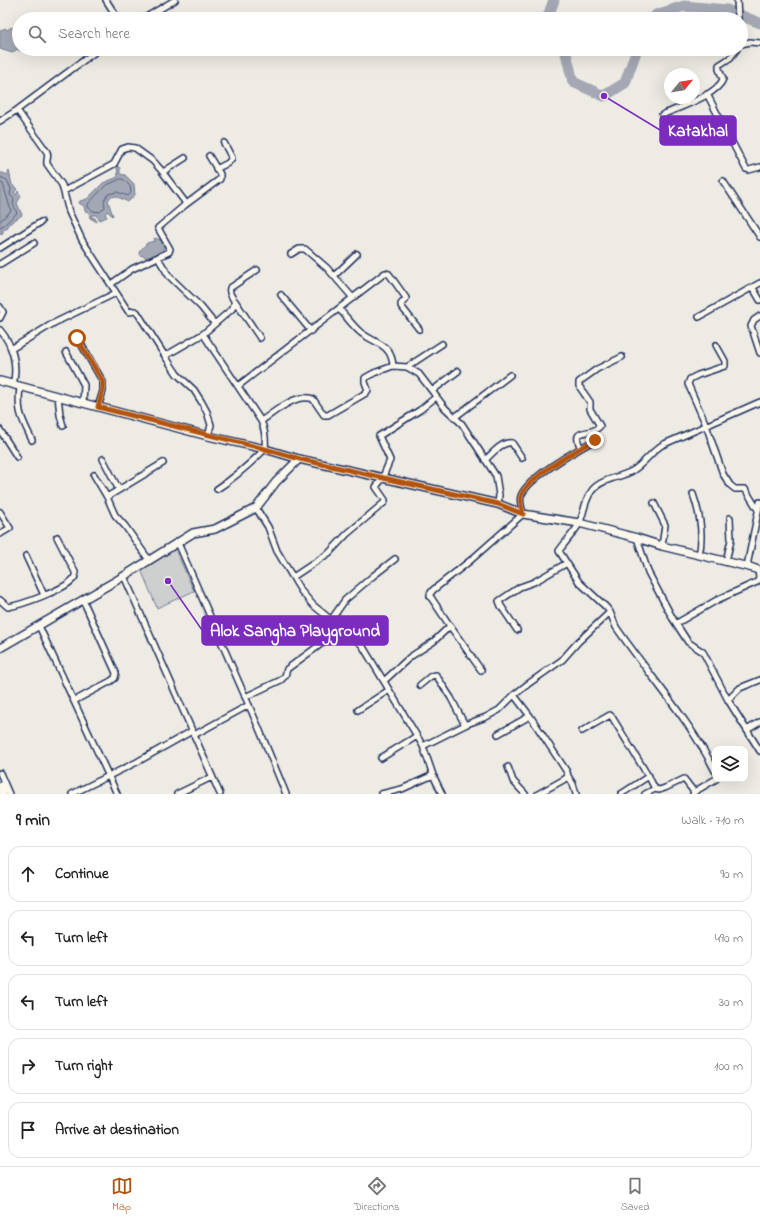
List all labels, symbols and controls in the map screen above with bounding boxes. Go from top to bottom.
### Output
search box [12,12,748,56]
icon: search [26,23,48,45]
text: Search here [58,23,130,45]
north arrow [664,68,700,104]
callout: Katakhal [660,116,736,145]
text: Katakhal [668,119,728,144]
route start [68,329,86,347]
route end [586,431,604,449]
callout: Alok Sangha Playground [202,616,388,645]
text: Alok Sangha Playground [210,619,380,646]
map controls [712,746,748,782]
button: layers [712,746,748,782]
text: 9 min [16,808,50,833]
text: Walk · 710 m [681,811,744,830]
icon: ahead [17,863,39,885]
text: Continue [55,863,109,885]
text: 90 m [720,865,743,884]
icon: left [17,927,39,949]
text: Turn left [55,927,108,949]
text: 490 m [715,929,743,948]
icon: left [17,991,39,1013]
text: Turn left [55,991,108,1013]
text: 30 m [719,993,743,1012]
icon: right [17,1055,39,1077]
text: Turn right [55,1055,113,1077]
text: 100 m [714,1057,743,1076]
icon: arrive [17,1119,39,1141]
text: Arrive at destination [55,1119,179,1141]
tab: Map [111,1175,133,1215]
tab: Directions [354,1175,399,1215]
tab: Saved [621,1175,649,1215]

